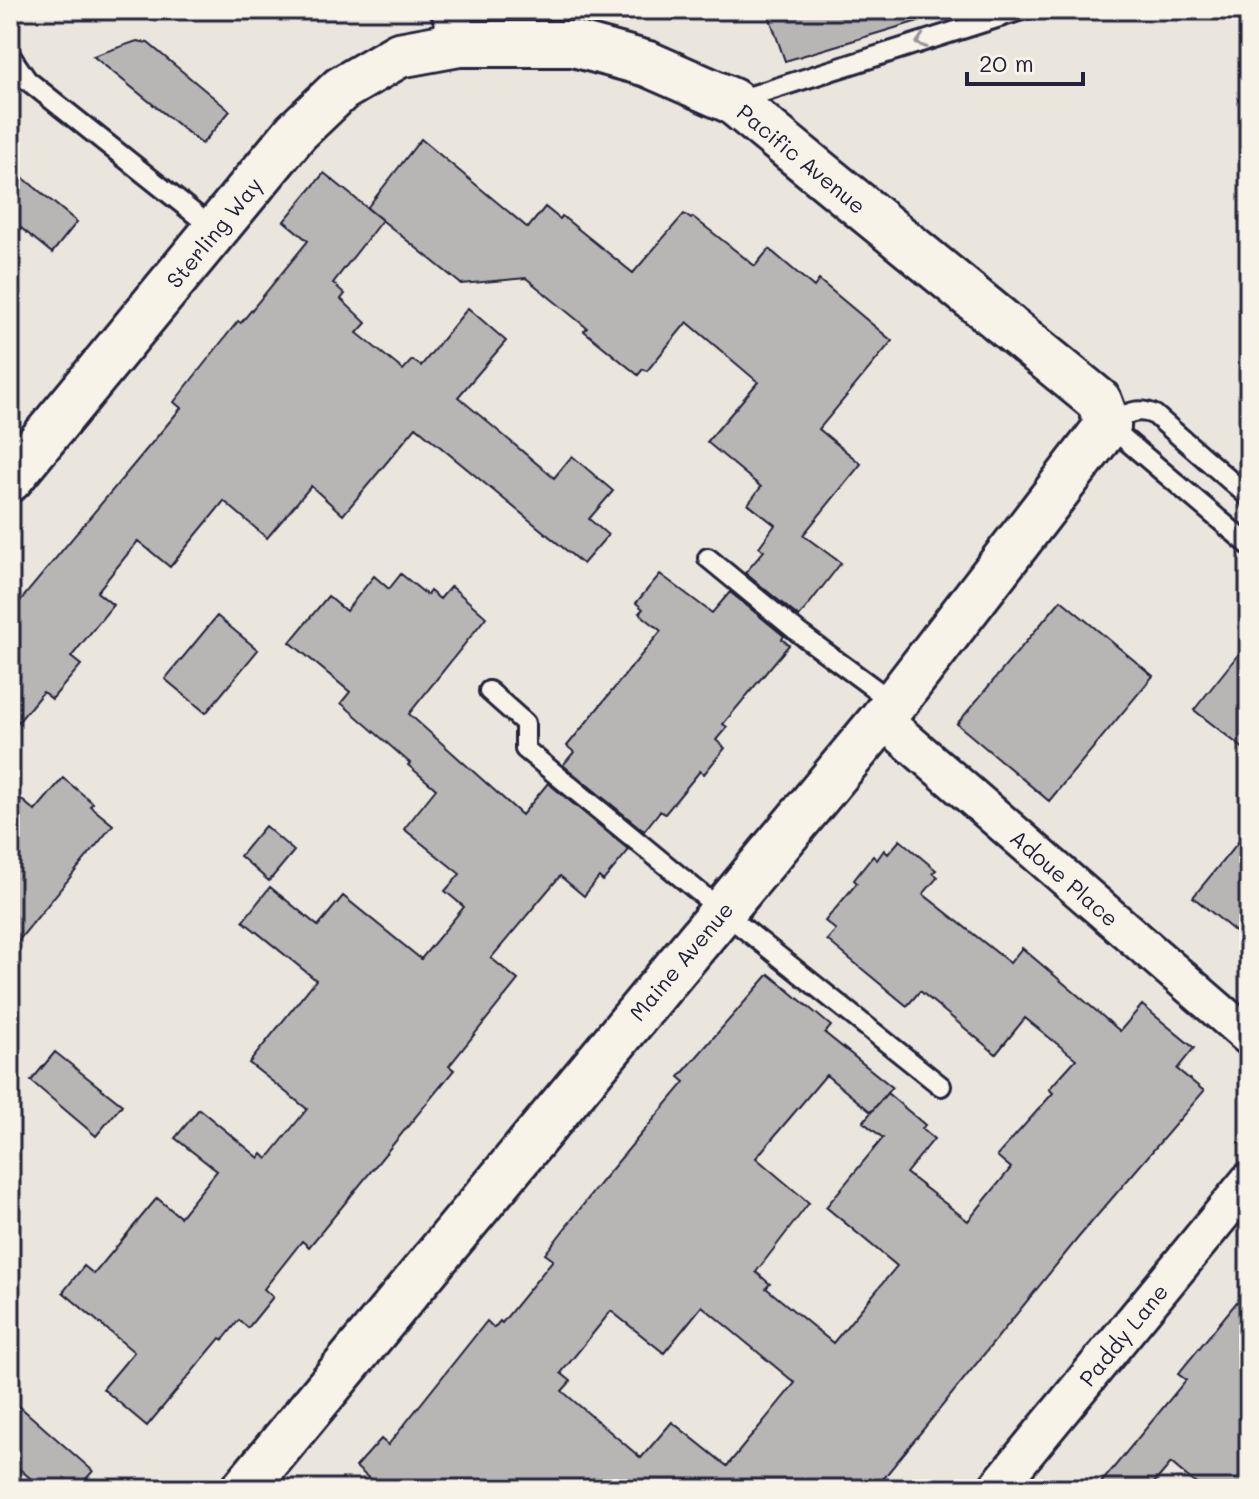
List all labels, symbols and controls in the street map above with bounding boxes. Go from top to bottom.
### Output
one-way arrow [915,33,929,49]
scale bar [967,36,1083,86]
text: 20 m [979,47,1034,78]
street label: Pacific Avenue [732,97,872,220]
street label: Sterling Way [159,171,268,294]
street label: Adoue Place [1005,823,1125,932]
street label: Maine Avenue [623,895,739,1027]
street label: Paddy Lane [1072,1277,1174,1392]

